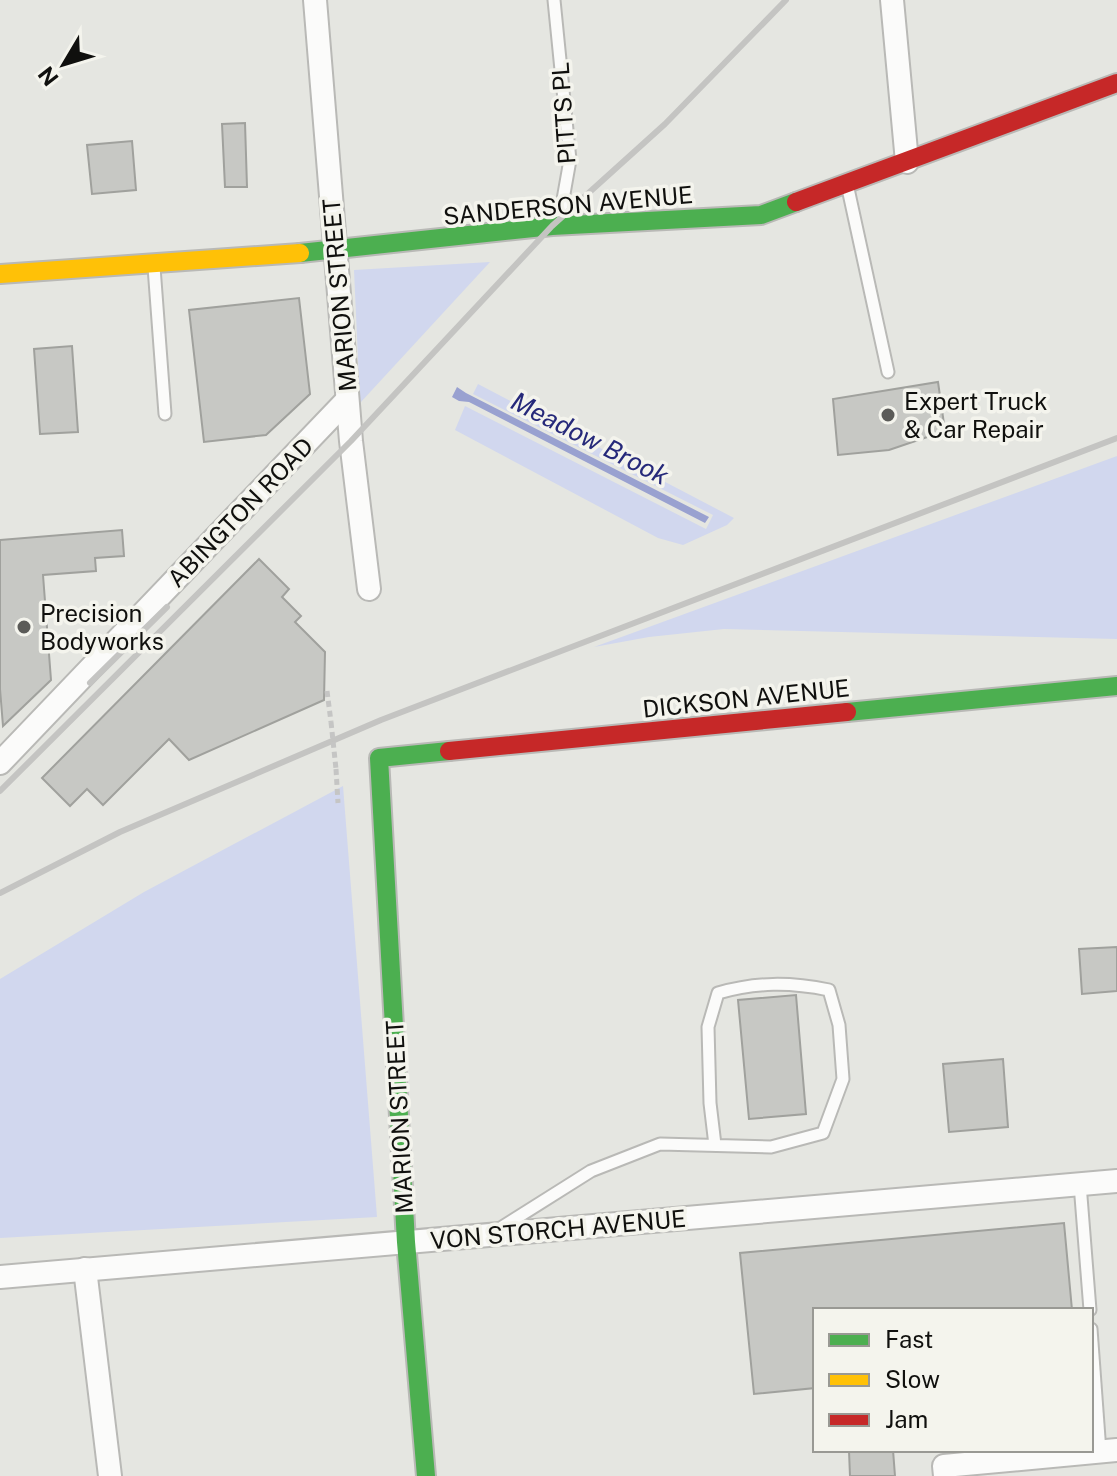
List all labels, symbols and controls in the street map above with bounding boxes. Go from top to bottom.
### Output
north arrow [24,24,104,104]
street label: PITTS PL [545,61,581,165]
text: N [33,62,64,91]
street label: SANDERSON AVENUE [442,180,694,230]
street label: MARION STREET [317,197,361,393]
water label: Meadow Brook [506,385,674,491]
place label: Expert Truck & Car Repair [904,387,1047,443]
marker: Expert Truck & Car Repair [879,406,897,424]
street label: ABINGTON ROAD [162,431,318,593]
place label: Precision Bodyworks [40,599,164,655]
marker: Precision Bodyworks [15,618,33,636]
street label: DICKSON AVENUE [641,673,851,723]
street label: MARION STREET [380,1020,418,1214]
street label: VON STORCH AVENUE [429,1204,687,1254]
legend [813,1308,1093,1452]
text: Fast [885,1325,933,1353]
text: Slow [885,1365,940,1393]
text: Jam [885,1405,928,1433]

